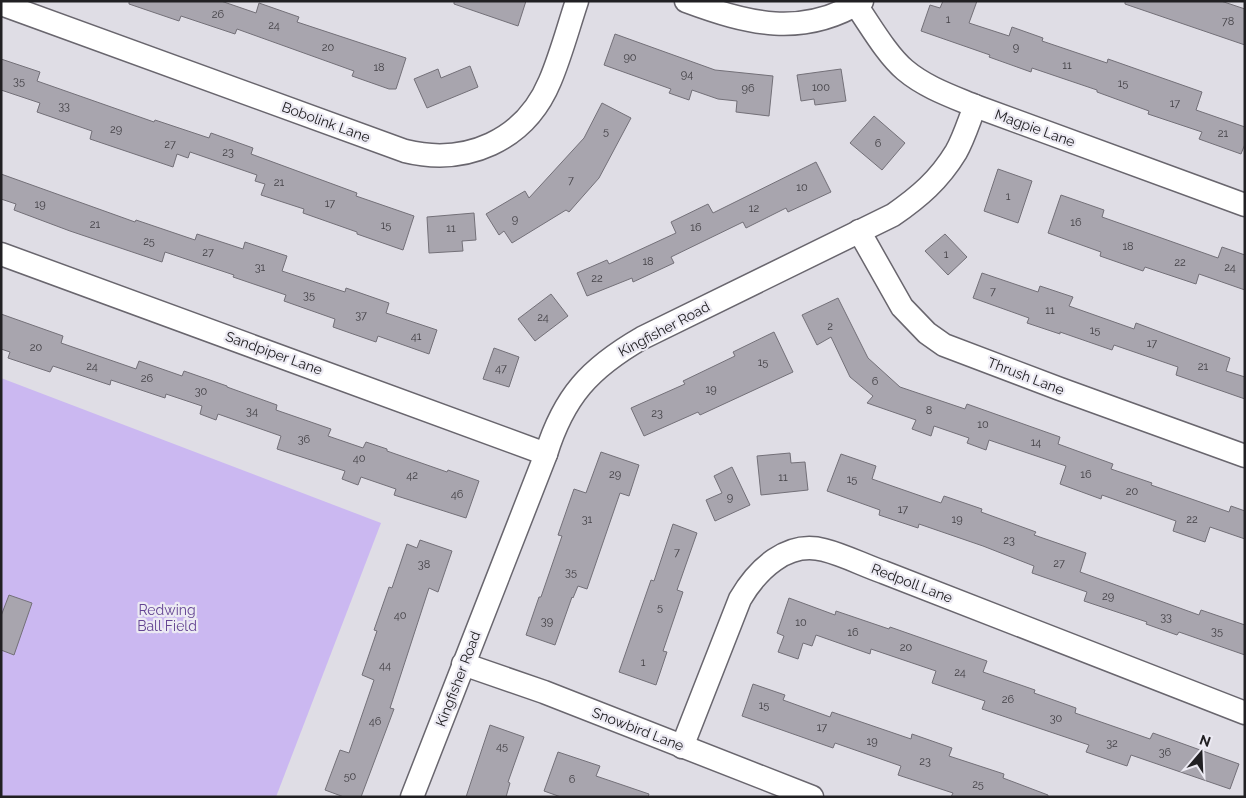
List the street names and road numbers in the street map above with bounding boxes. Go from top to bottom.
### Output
street label: Bobolink Lane [280,99,372,145]
street label: Magpie Lane [993,106,1077,150]
street label: Kingfisher Road [616,298,712,360]
street label: Sandpiper Lane [223,328,325,378]
street label: Thrush Lane [986,354,1066,398]
street label: Redpoll Lane [869,560,955,606]
street label: Kingfisher Road [432,629,484,729]
street label: Snowbird Lane [590,704,686,754]

